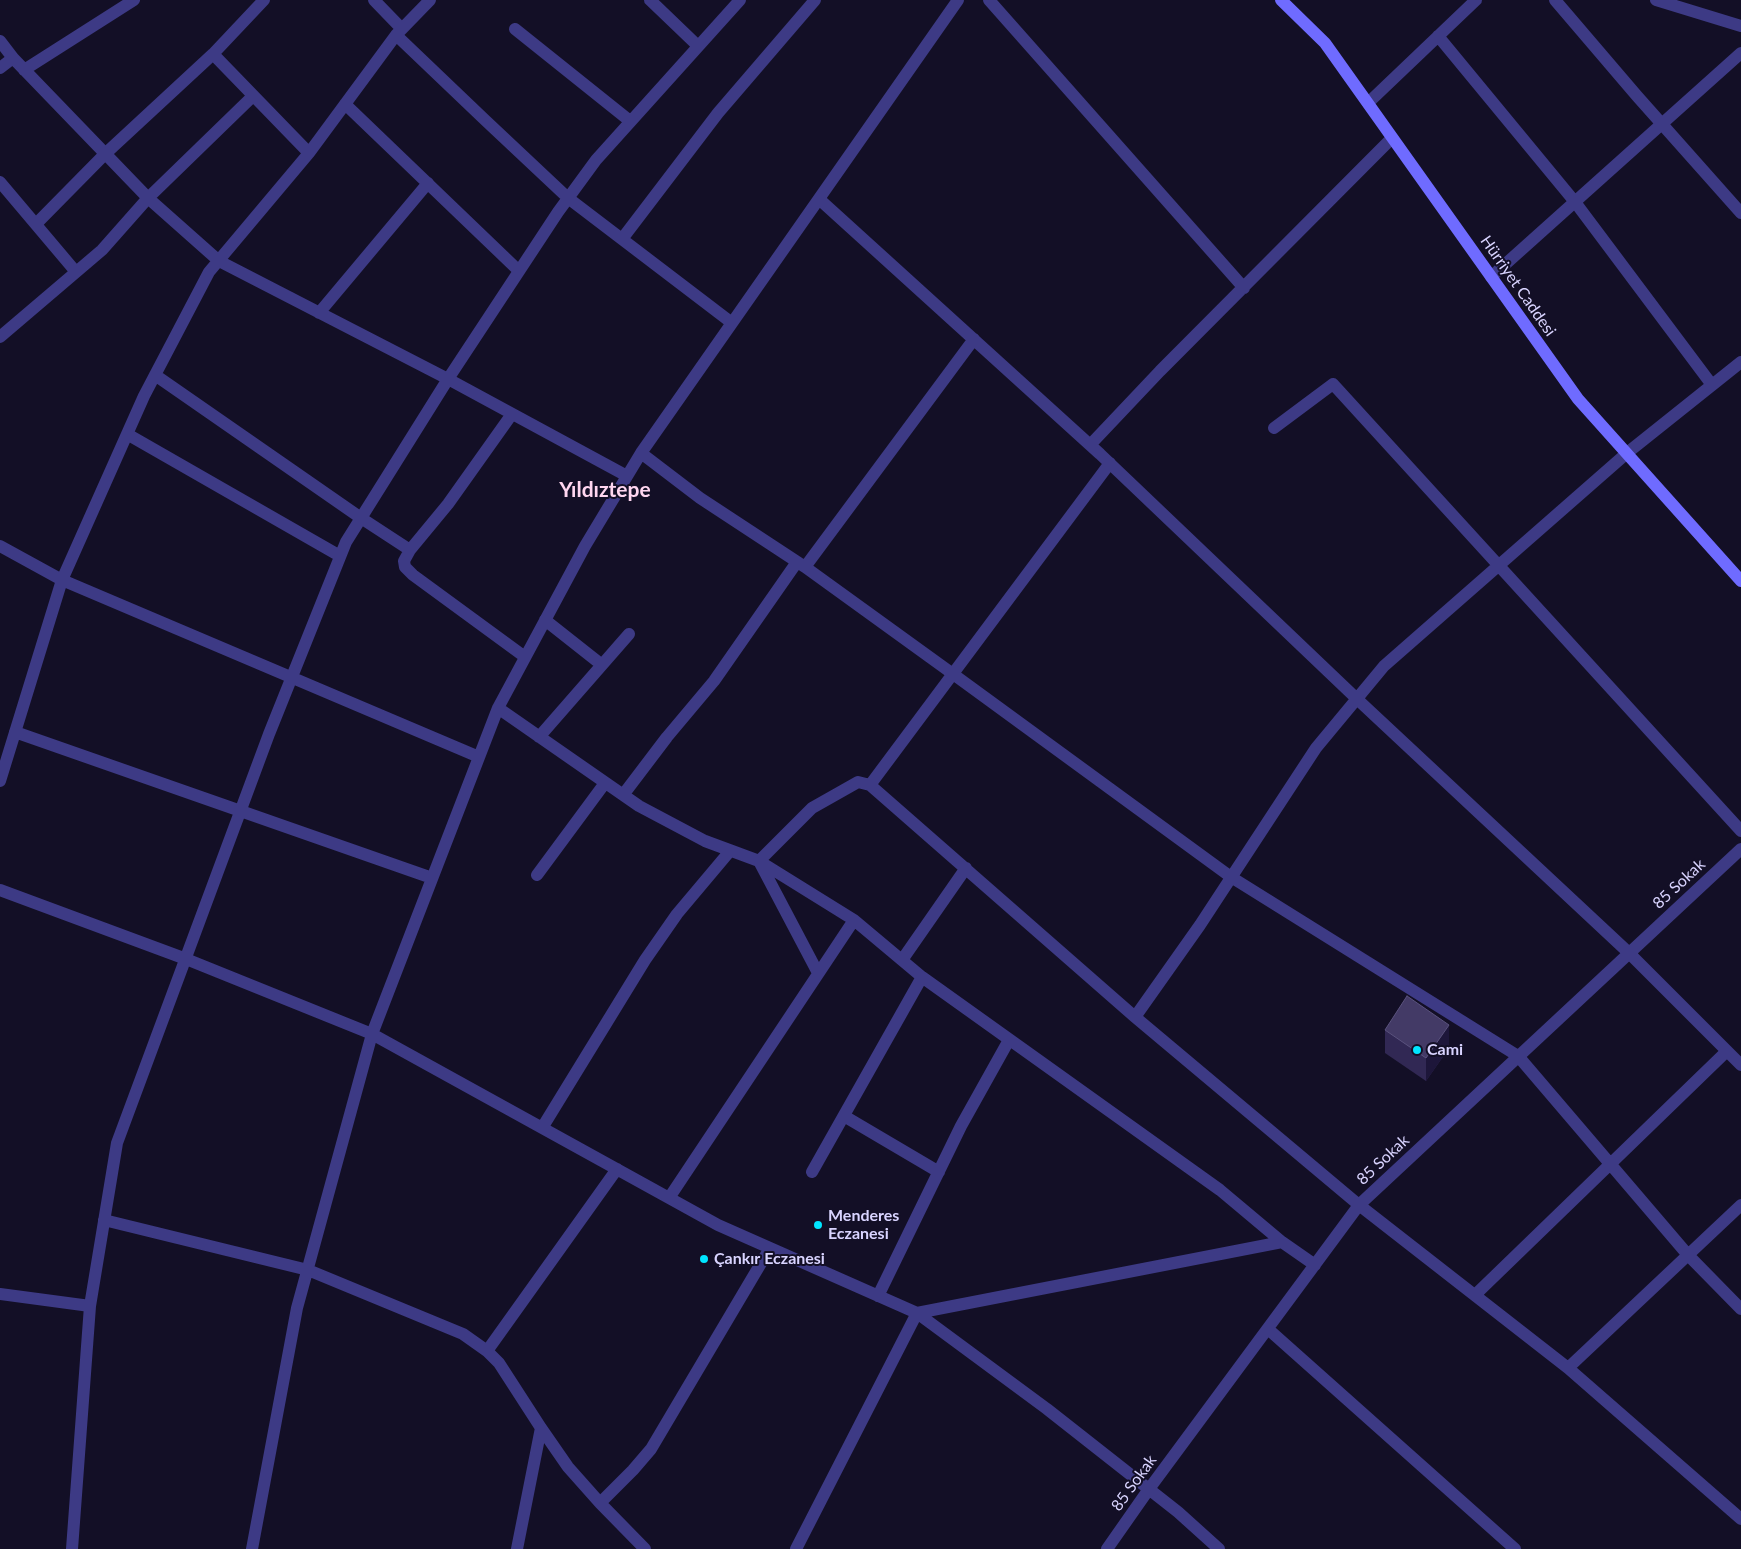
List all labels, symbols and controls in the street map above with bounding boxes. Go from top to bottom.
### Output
street label: Hürriyet Caddesi [1476,232,1560,340]
district label: Yıldıztepe [559,477,651,503]
street label: 85 Sokak [1649,855,1709,913]
place label: Cami [1427,1040,1463,1060]
marker: Cami [1411,1044,1423,1056]
street label: 85 Sokak [1353,1131,1413,1189]
place label: Menderes Eczanesi [828,1206,899,1244]
marker: Menderes Eczanesi [812,1219,824,1231]
place label: Çankır Eczanesi [714,1249,825,1269]
marker: Çankır Eczanesi [698,1253,710,1265]
street label: 85 Sokak [1107,1451,1161,1515]

